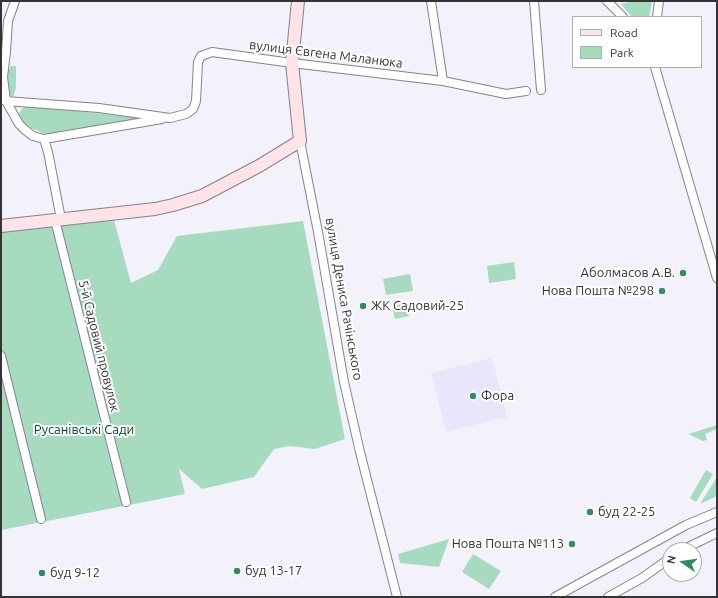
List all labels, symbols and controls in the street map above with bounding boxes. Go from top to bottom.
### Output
legend [572,16,702,68]
text: Road [610,26,638,39]
street label: вулиця Євгена Маланюка [248,37,404,71]
text: Park [610,46,634,59]
street label: вулиця Дениса Рачінського [322,216,366,382]
place label: Аболмасов А.В. [581,265,675,281]
marker: Аболмасов А.В. [678,268,688,278]
street label: 5-й Садовий провулок [75,279,123,413]
place label: Нова Пошта №298 [542,283,654,299]
marker: Нова Пошта №298 [657,286,667,296]
place label: ЖК Садовий-25 [371,298,464,314]
marker: ЖК Садовий-25 [358,301,368,311]
place label: Фора [481,388,514,404]
marker: Фора [468,391,478,401]
park label: Русанівські Сади [34,422,134,438]
place label: буд 22-25 [598,504,655,520]
marker: буд 22-25 [585,507,595,517]
place label: Нова Пошта №113 [452,536,564,552]
marker: Нова Пошта №113 [567,539,577,549]
north arrow [662,542,702,582]
text: N [665,554,678,565]
place label: буд 13-17 [245,563,302,579]
place label: буд 9-12 [50,565,100,581]
marker: буд 13-17 [232,566,242,576]
marker: буд 9-12 [37,568,47,578]

